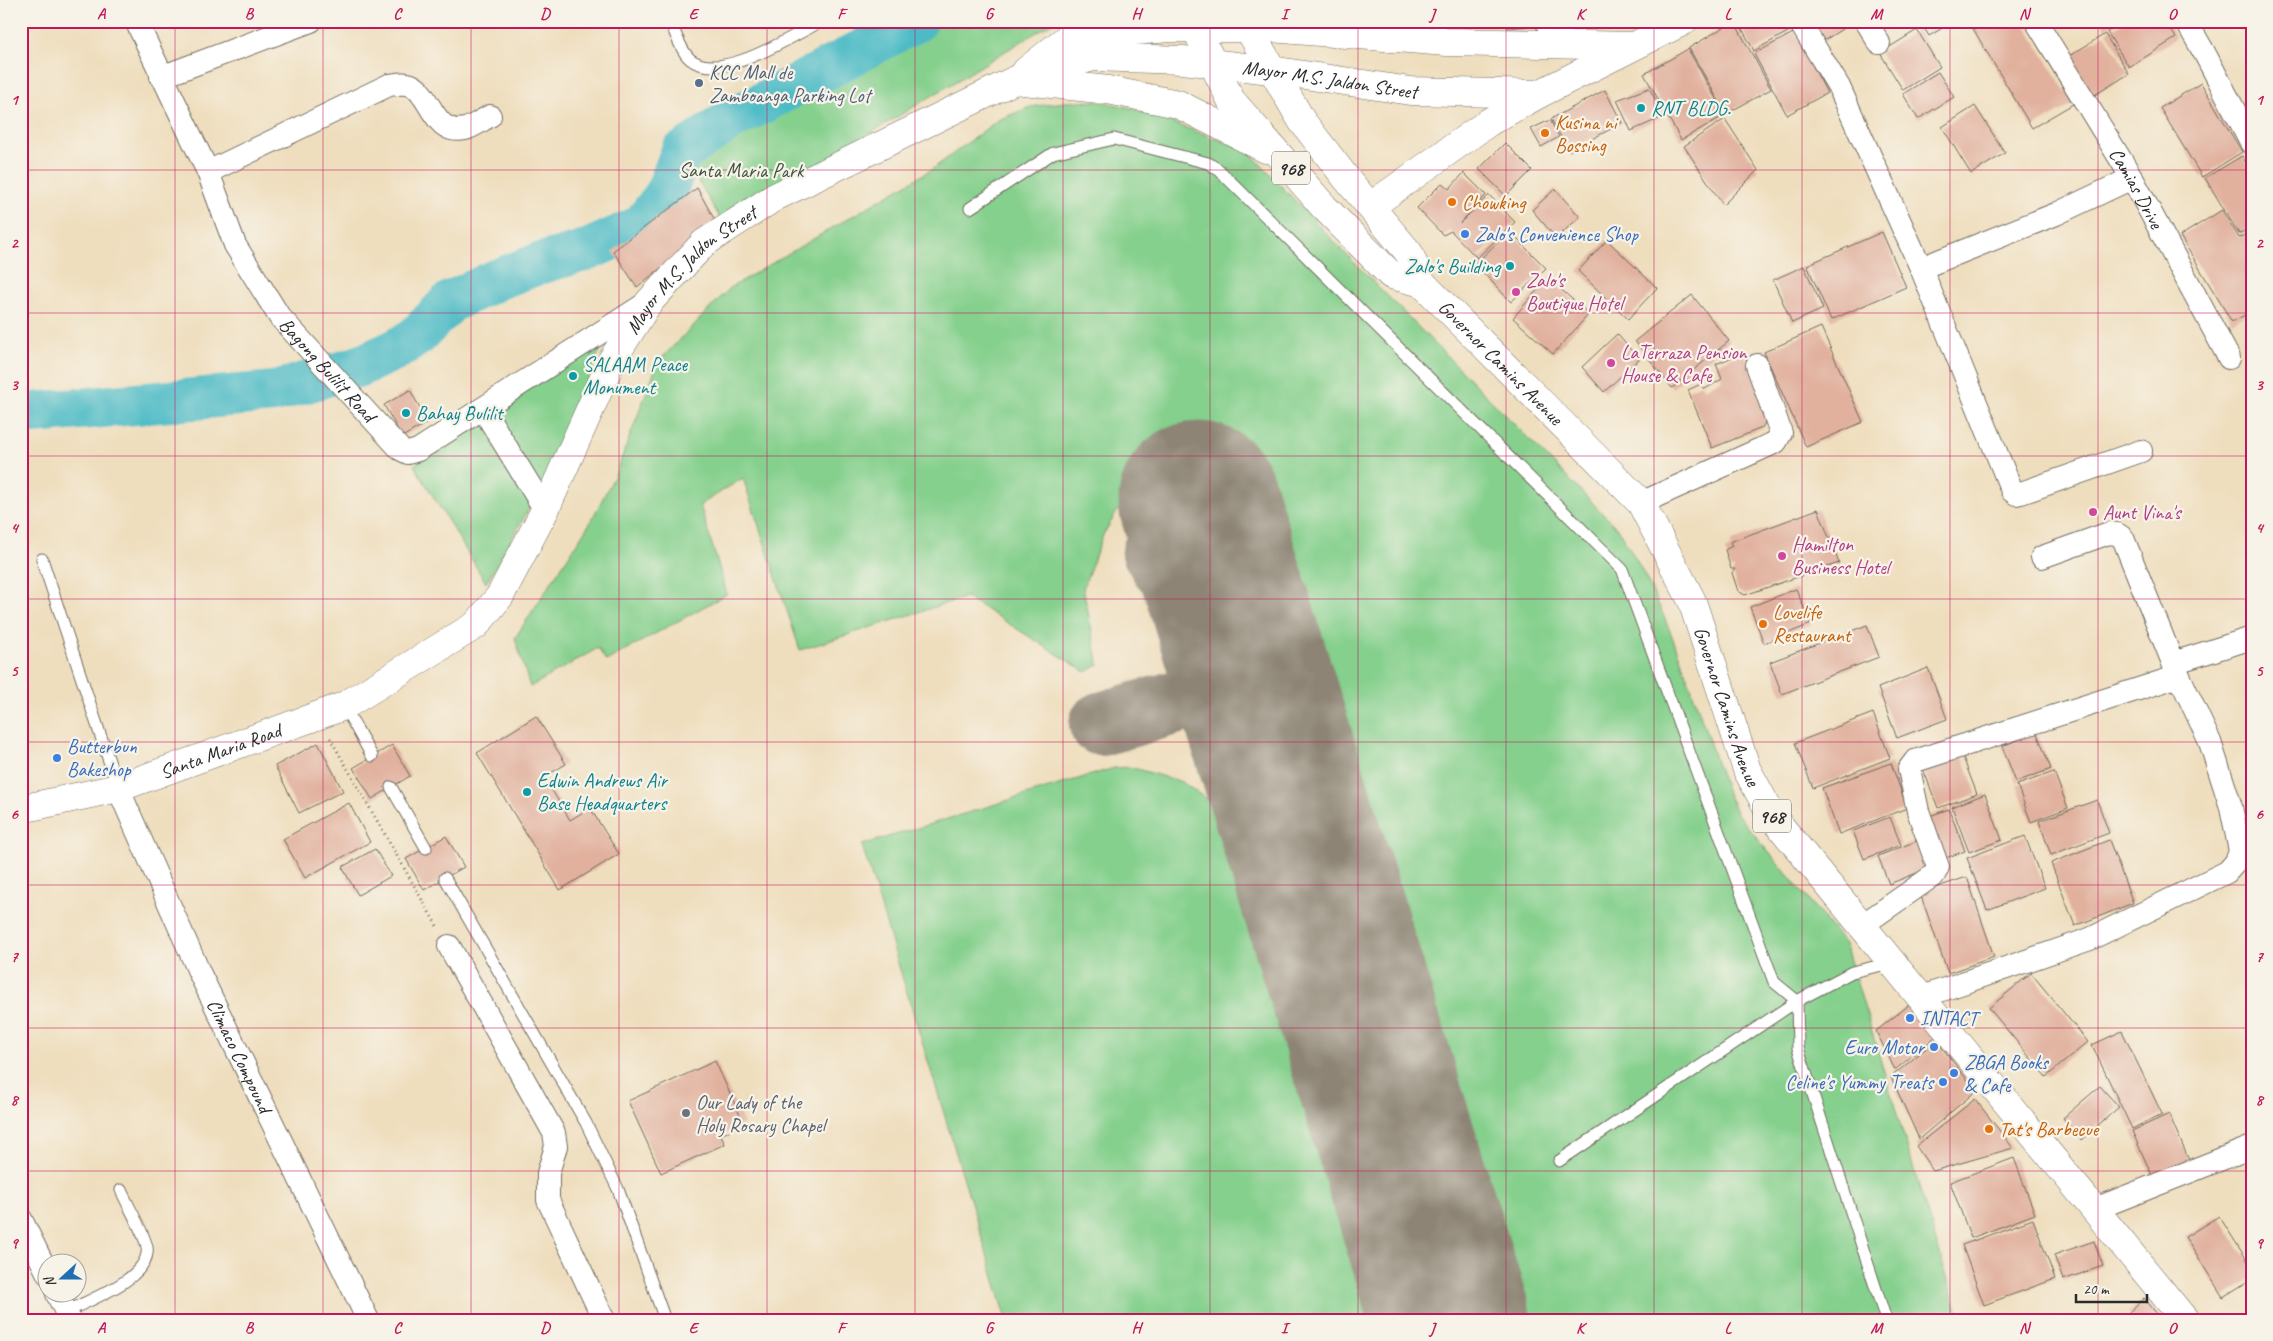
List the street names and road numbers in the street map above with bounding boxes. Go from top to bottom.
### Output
street label: Mayor M.S. Jaldon Street [1241,55,1421,104]
street label: Camias Drive [2103,143,2170,234]
road number: 968 [1272,152,1310,184]
street label: Mayor M.S. Jaldon Street [620,198,764,339]
street label: Governor Camins Avenue [1433,295,1569,431]
street label: Bagong Bulilit Road [274,313,383,429]
street label: Governor Camins Avenue [1688,624,1766,792]
street label: Santa Maria Road [157,717,287,785]
road number: 968 [1753,799,1791,832]
street label: Climaco Compound [201,995,279,1119]

